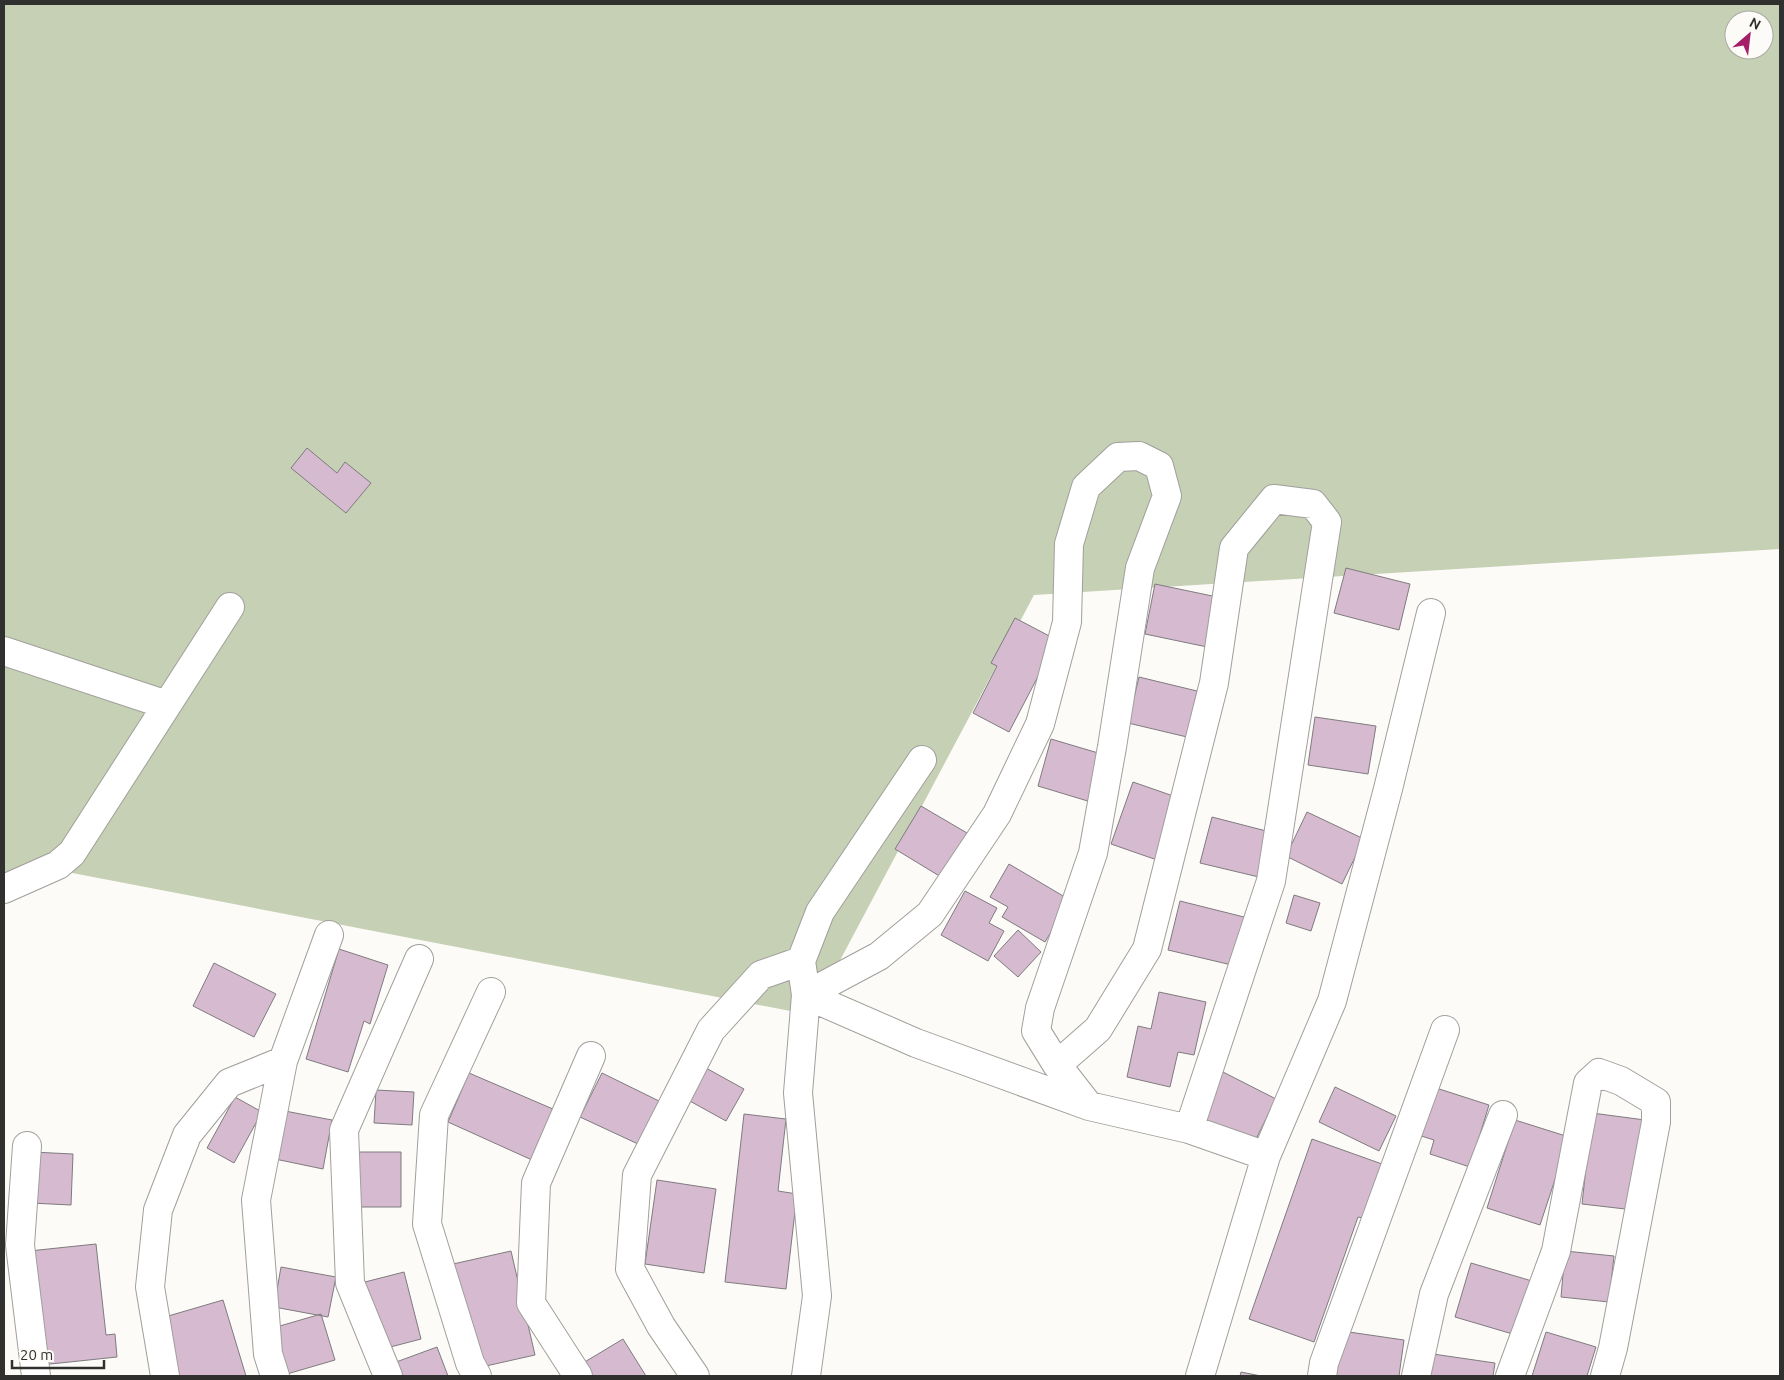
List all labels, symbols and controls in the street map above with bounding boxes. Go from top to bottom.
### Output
north arrow [1724,10,1774,60]
text: N [1747,14,1763,33]
scale bar [12,1338,105,1370]
text: 20 m [20,1346,53,1363]

